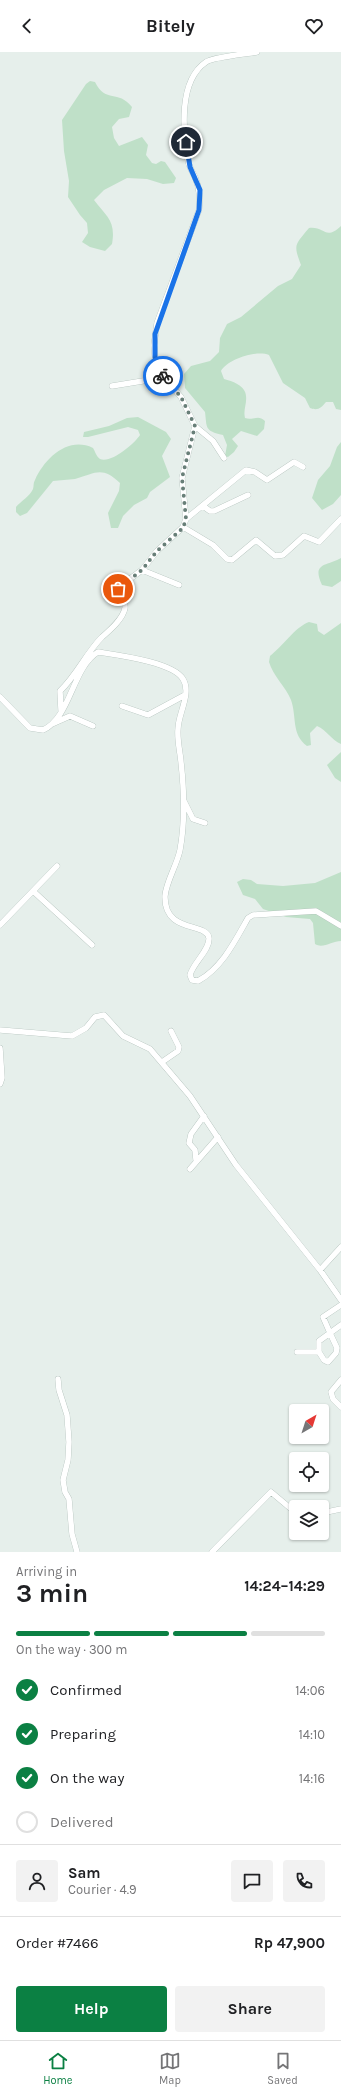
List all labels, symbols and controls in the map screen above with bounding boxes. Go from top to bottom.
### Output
icon: back [16,15,38,37]
text: Bitely [146,15,195,37]
icon: heart [303,15,325,37]
pin [169,125,203,159]
icon: home [175,131,197,153]
courier [143,356,183,396]
icon: bike [152,365,174,387]
pin [101,572,135,606]
icon: bag [107,578,129,600]
north arrow [289,1404,329,1444]
map controls [289,1404,329,1540]
button: locate [289,1452,329,1492]
button: layers [289,1500,329,1540]
text: Arriving in [16,1564,77,1579]
text: 14:24–14:29 [244,1577,325,1595]
text: 3 min [16,1578,88,1609]
text: On the way · 300 m [16,1642,127,1657]
icon: check [16,1679,38,1701]
text: Confirmed [50,1681,122,1699]
text: 14:06 [295,1683,325,1698]
icon: check [16,1723,38,1745]
text: Preparing [50,1725,116,1743]
text: 14:10 [298,1727,325,1742]
icon: check [16,1767,38,1789]
text: On the way [50,1769,124,1787]
text: 14:16 [299,1771,325,1786]
text: Delivered [50,1813,114,1831]
button: person [16,1860,58,1902]
button: chat [231,1860,273,1902]
button: phone [283,1860,325,1902]
text: Sam [68,1864,101,1882]
text: Courier · 4.9 [68,1882,137,1897]
text: Order #7466 [16,1934,99,1952]
text: Rp 47,900 [254,1934,325,1952]
button: Help [16,1986,167,2032]
button: Share [175,1986,325,2032]
tab: Home [43,2050,73,2087]
tab: Map [159,2050,181,2087]
tab: Saved [267,2050,298,2087]

